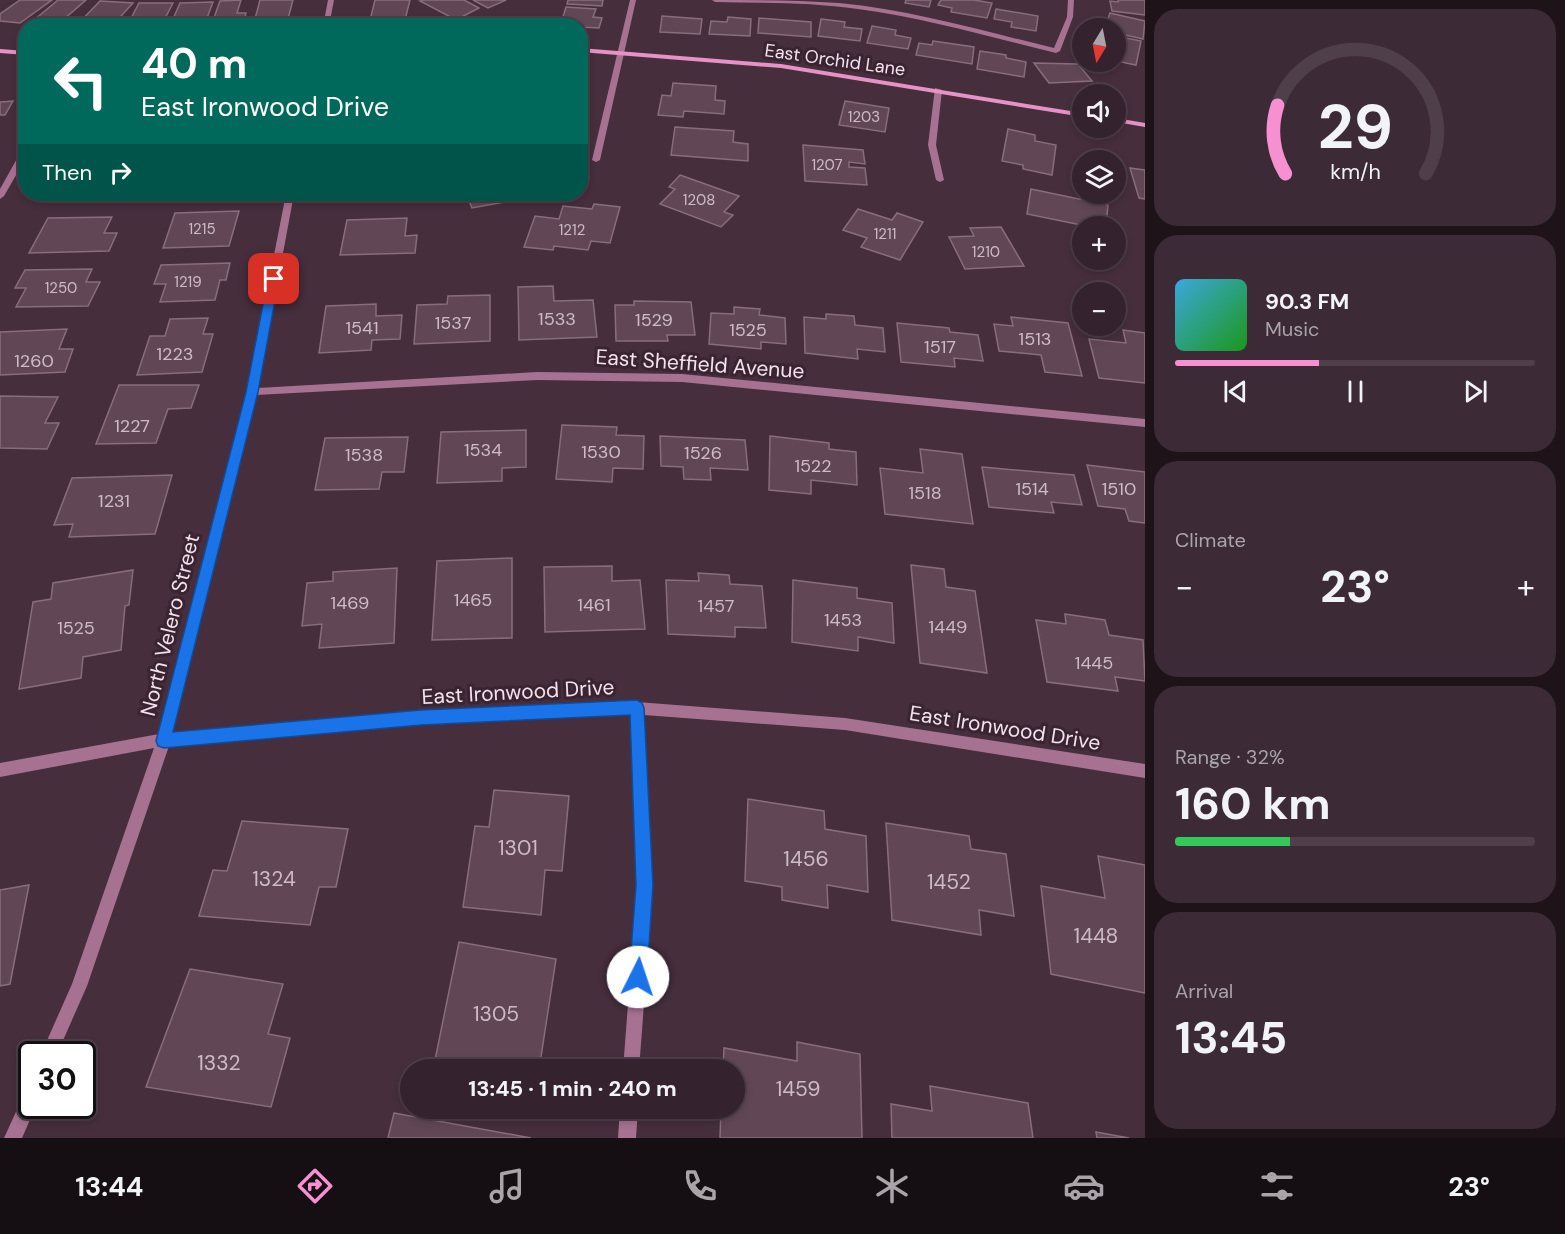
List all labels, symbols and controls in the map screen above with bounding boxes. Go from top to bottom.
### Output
north arrow [1072,18,1126,72]
map controls [1072,18,1126,336]
text: 40 m [141,36,247,91]
street label: East Orchid Lane [763,38,907,82]
icon: left [42,42,120,120]
button: sound [1072,84,1126,138]
text: 29 [1317,87,1393,168]
text: East Ironwood Drive [141,89,389,124]
house number: 1203 [848,107,880,127]
button: layers [1072,150,1126,204]
house number: 1207 [811,155,843,175]
icon: right [104,156,137,189]
text: Then [42,158,92,187]
text: km/h [1330,159,1380,187]
house number: 1208 [683,190,715,210]
button: + [1072,216,1126,270]
house number: 1215 [188,219,216,239]
house number: 1212 [559,220,585,240]
house number: 1211 [874,224,896,244]
house number: 1210 [972,242,1000,262]
pin [248,253,299,304]
icon: arrive [257,262,290,295]
house number: 1219 [174,272,202,292]
house number: 1250 [45,278,77,298]
button: − [1072,282,1126,336]
text: 90.3 FM [1265,287,1349,316]
house number: 1533 [538,307,576,331]
house number: 1529 [635,308,673,332]
house number: 1537 [435,311,471,335]
house number: 1541 [345,316,379,340]
text: Music [1265,316,1320,342]
house number: 1525 [729,318,767,342]
house number: 1513 [1019,327,1051,351]
house number: 1517 [924,335,956,359]
house number: 1223 [157,342,194,366]
street label: East Sheffield Avenue [595,343,805,385]
house number: 1260 [14,349,54,373]
icon: previous [1219,375,1252,408]
icon: pause [1339,375,1372,408]
icon: next [1459,375,1492,408]
house number: 1227 [114,414,150,438]
house number: 1534 [464,438,502,462]
house number: 1530 [581,440,621,464]
house number: 1526 [684,441,722,465]
house number: 1538 [345,443,383,467]
house number: 1522 [794,454,832,478]
house number: 1514 [1015,477,1049,501]
house number: 1510 [1102,477,1136,501]
house number: 1518 [908,481,942,505]
house number: 1231 [98,489,130,513]
text: Climate [1175,527,1246,553]
street label: North Velero Street [134,531,206,719]
text: 23° [1320,557,1390,616]
text: − [1175,565,1193,608]
text: + [1517,565,1535,608]
house number: 1465 [454,588,492,612]
house number: 1469 [331,591,369,615]
house number: 1461 [577,593,611,617]
house number: 1457 [698,594,734,618]
house number: 1453 [824,608,862,632]
house number: 1449 [929,615,967,639]
house number: 1525 [57,616,95,640]
house number: 1445 [1075,651,1113,675]
street label: East Ironwood Drive [421,673,615,711]
street label: East Ironwood Drive [907,699,1103,757]
text: Range · 32% [1175,744,1285,770]
text: 160 km [1175,774,1331,833]
house number: 1301 [498,834,538,862]
house number: 1456 [783,845,829,873]
house number: 1324 [252,865,296,893]
house number: 1452 [927,868,971,896]
house number: 1448 [1074,922,1118,950]
position arrow [606,945,670,1009]
text: Arrival [1175,978,1233,1004]
house number: 1305 [473,1000,519,1028]
text: 13:45 [1175,1008,1287,1067]
speed limit sign: 30 [18,1041,96,1119]
house number: 1332 [197,1049,241,1077]
text: 13:45 · 1 min · 240 m [468,1074,677,1103]
house number: 1459 [776,1075,820,1103]
icon: directions [294,1165,336,1207]
icon: music [486,1165,528,1207]
icon: phone [679,1165,721,1207]
icon: climate [871,1165,913,1207]
icon: car [1063,1165,1105,1207]
icon: filters [1256,1165,1298,1207]
text: 13:44 [75,1169,143,1204]
text: 23° [1448,1169,1490,1204]

